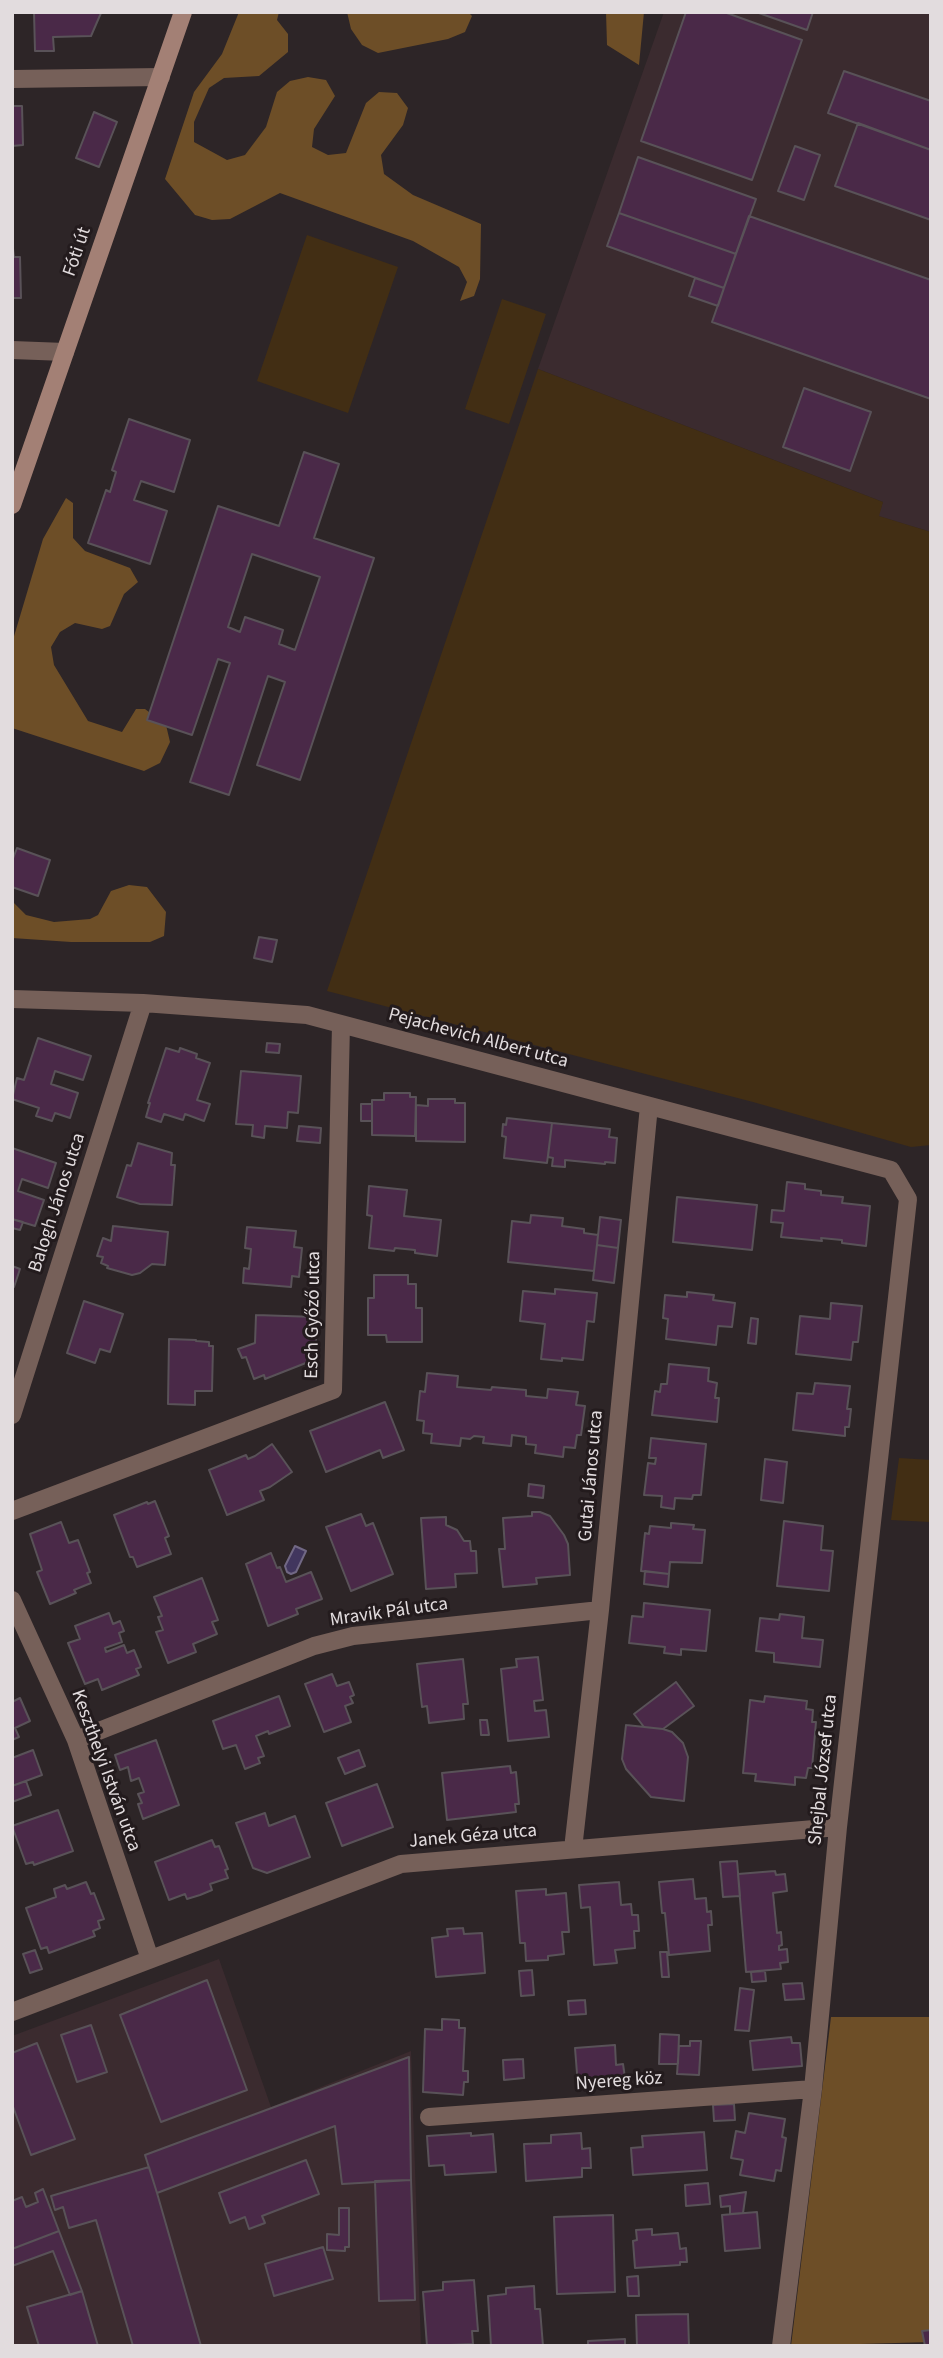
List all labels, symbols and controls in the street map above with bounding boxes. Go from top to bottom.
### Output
street label: Fóti út [59,224,97,280]
street label: Pejachevich Albert utca [386,1004,570,1074]
street label: Balogh János utca [25,1130,91,1276]
street label: Esch Győző utca [301,1251,327,1379]
street label: Gutai János utca [575,1409,609,1543]
street label: Mravik Pál utca [328,1593,450,1633]
street label: Keszthelyi István utca [65,1687,145,1855]
street label: Shejbal József utca [805,1693,843,1847]
street label: Janek Géza utca [408,1820,538,1854]
street label: Nyereg köz [575,2068,663,2096]

